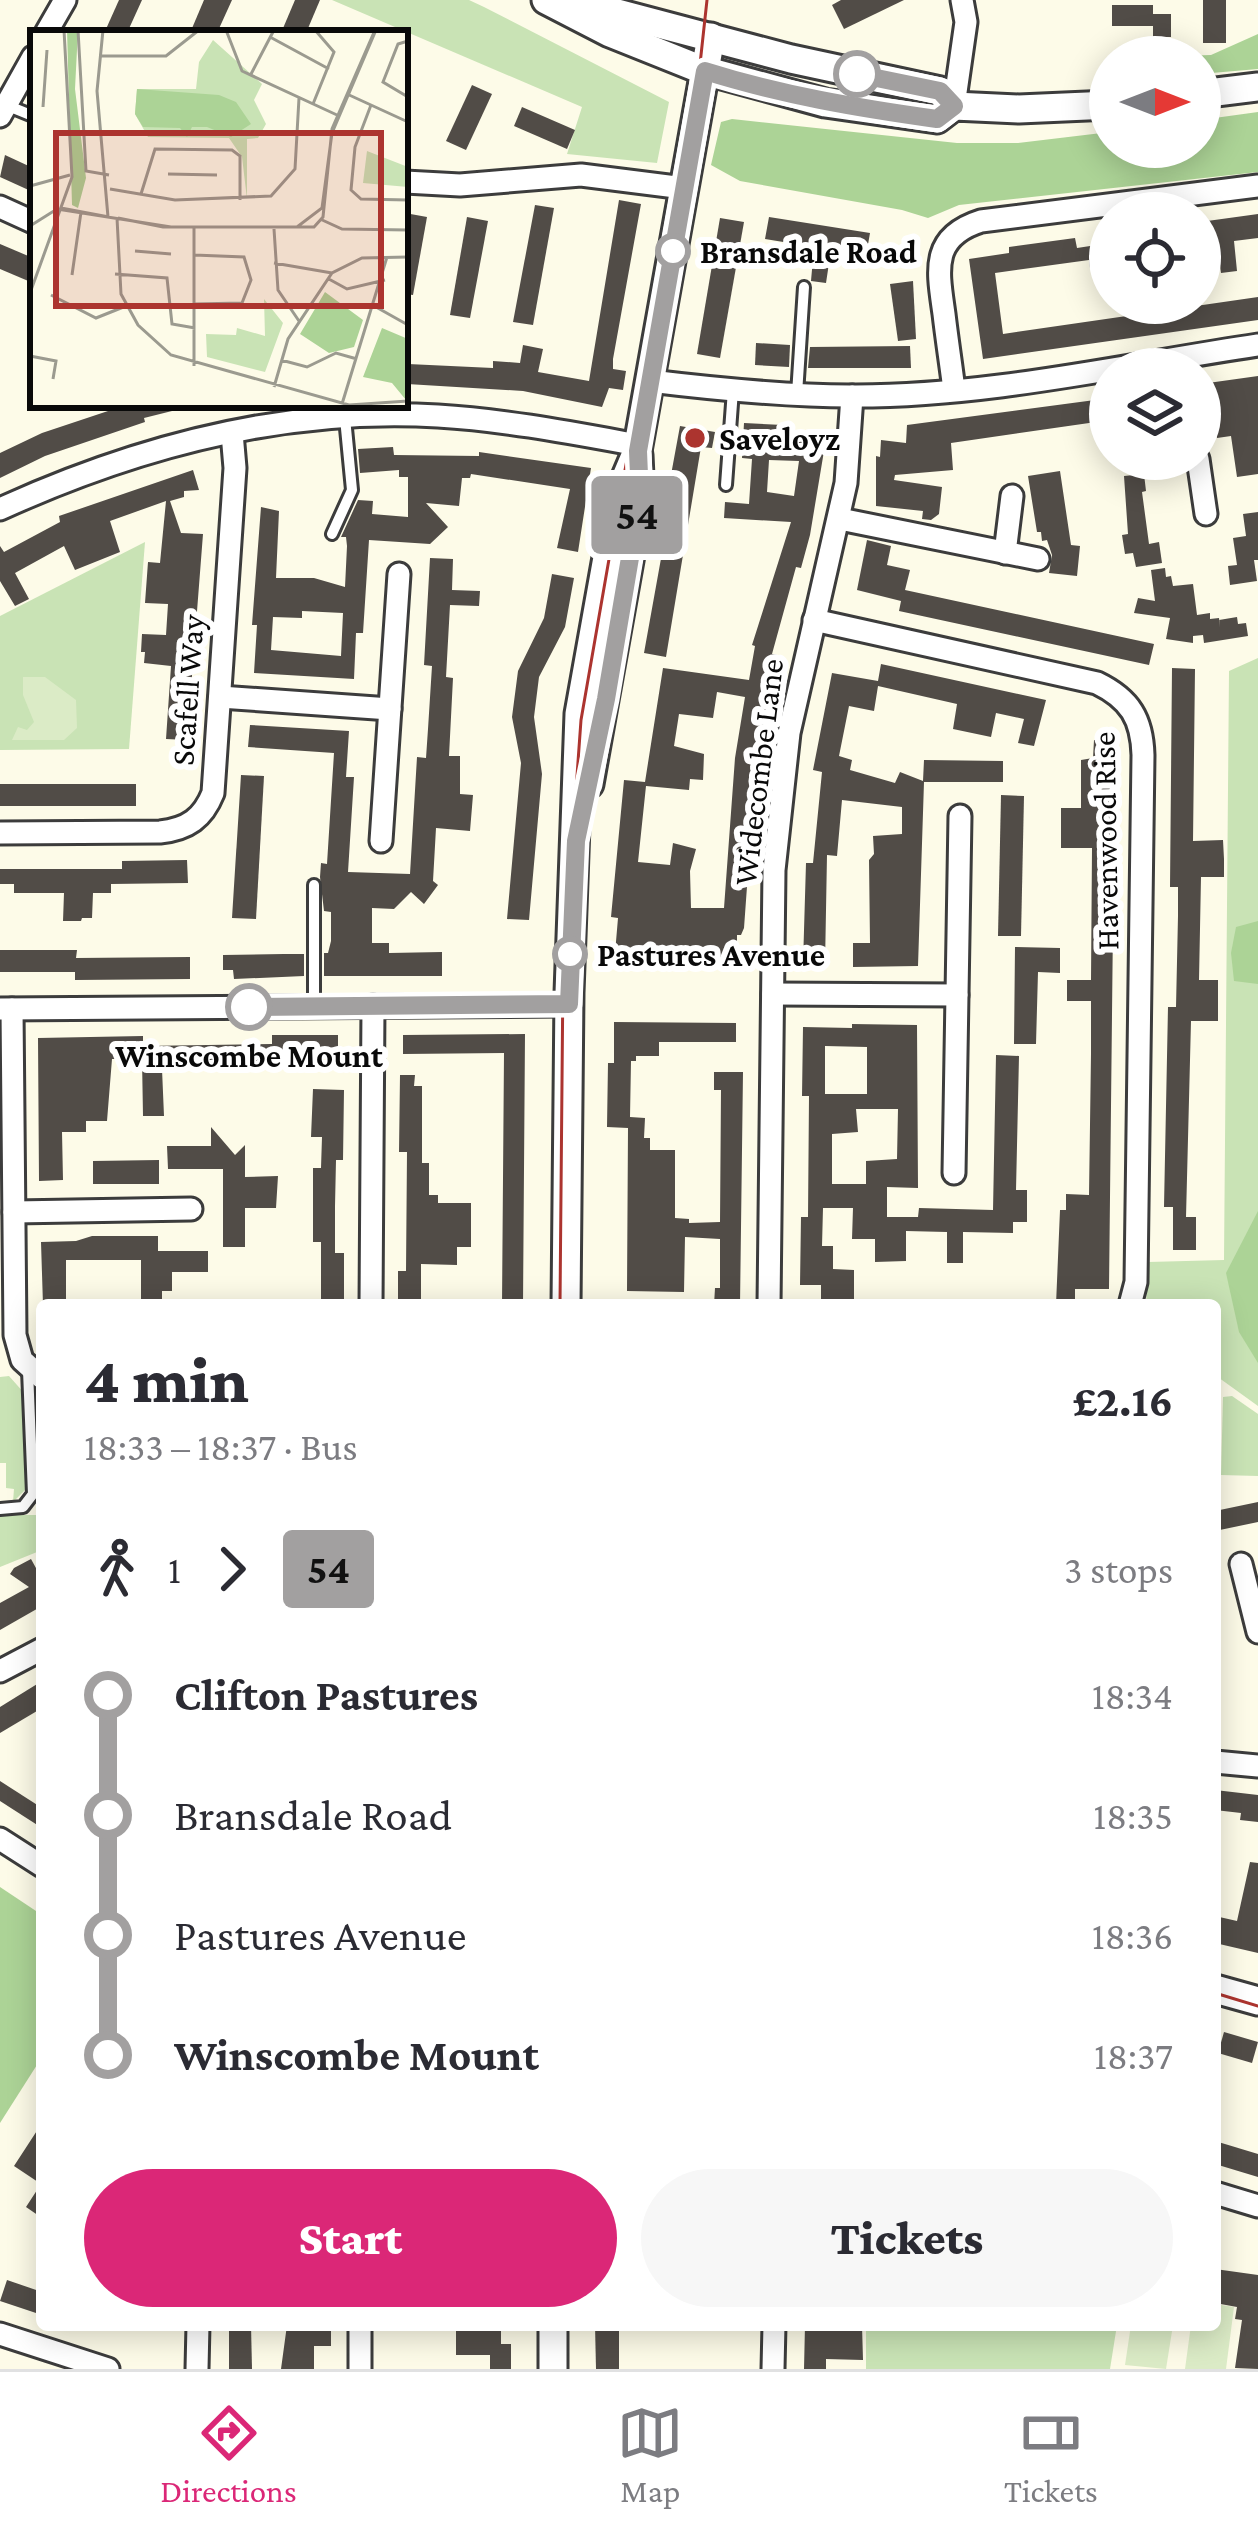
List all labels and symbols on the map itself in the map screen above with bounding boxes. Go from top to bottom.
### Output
inset map [30,30,408,408]
north arrow [1089,36,1221,168]
unlabelled marker [835,52,879,96]
place label: Bransdale Road [700,233,917,270]
marker: Bransdale Road [657,235,689,267]
place label: Saveloyz [719,420,840,457]
marker: Saveloyz [682,425,708,451]
line badge: 54 [583,476,691,554]
street label: Scafell Way [163,613,211,767]
street label: Widecombe Lane [726,656,790,888]
street label: Havenwood Rise [1085,731,1125,951]
place label: Pastures Avenue [597,936,825,973]
marker: Pastures Avenue [554,938,586,970]
marker: Winscombe Mount [227,985,271,1029]
place label: Winscombe Mount [114,1037,384,1074]

